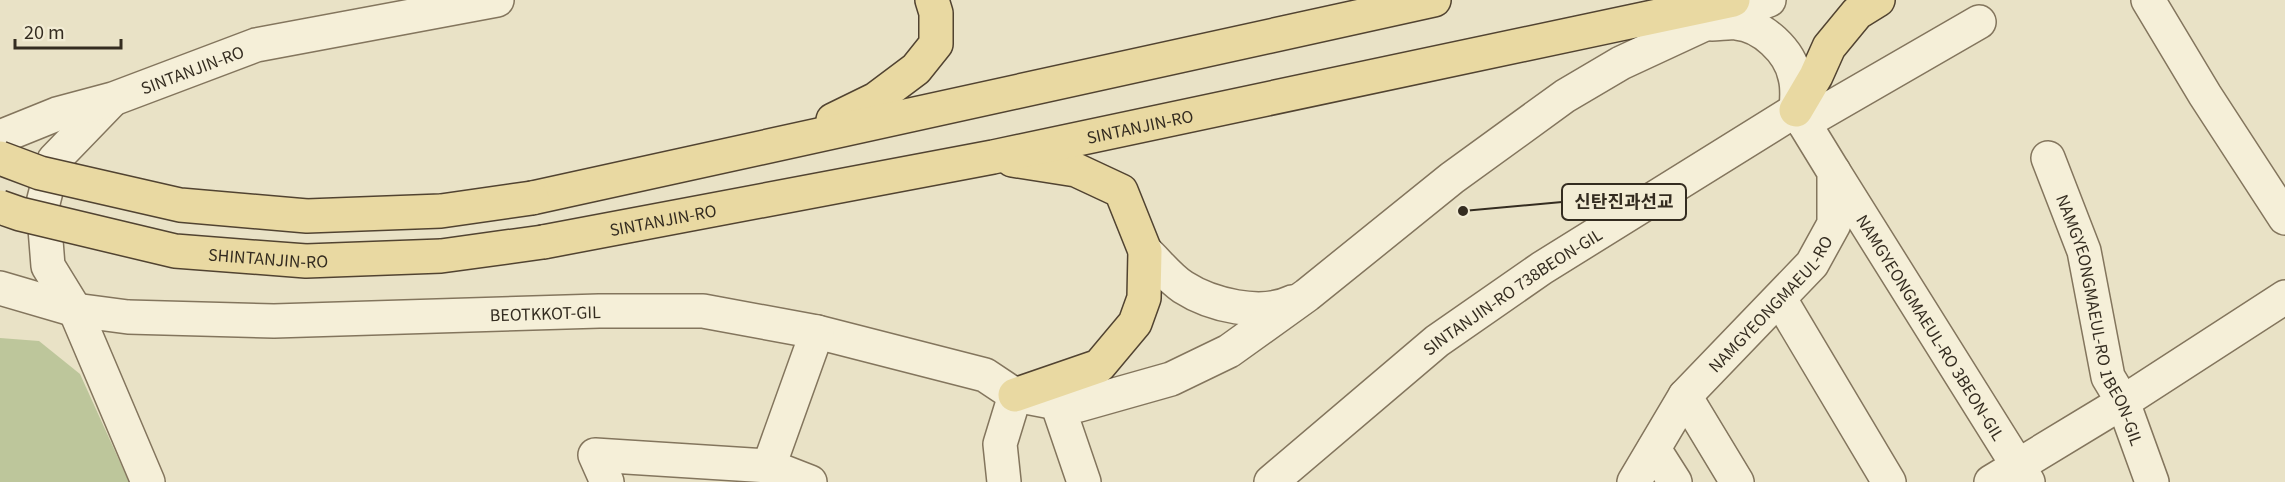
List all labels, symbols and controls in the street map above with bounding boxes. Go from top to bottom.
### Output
scale bar [15,12,122,50]
text: 20 m [24,18,65,44]
street label: SINTANJIN-RO [137,39,247,100]
street label: SINTANJIN-RO [1084,103,1195,149]
callout: 신탄진과선교 [1562,184,1686,220]
text: 신탄진과선교 [1574,187,1674,213]
street label: NAMGYEONGMAEUL-RO 1BEON-GIL [2051,191,2150,449]
street label: SINTANJIN-RO [607,198,718,241]
street label: NAMGYEONGMAEUL-RO 3BEON-GIL [1851,209,2011,445]
street label: SINTANJIN-RO 738BEON-GIL [1417,222,1607,360]
street label: NAMGYEONGMAEUL-RO [1702,231,1838,377]
street label: SHINTANJIN-RO [207,242,329,273]
street label: BEOTKKOT-GIL [489,299,601,326]

